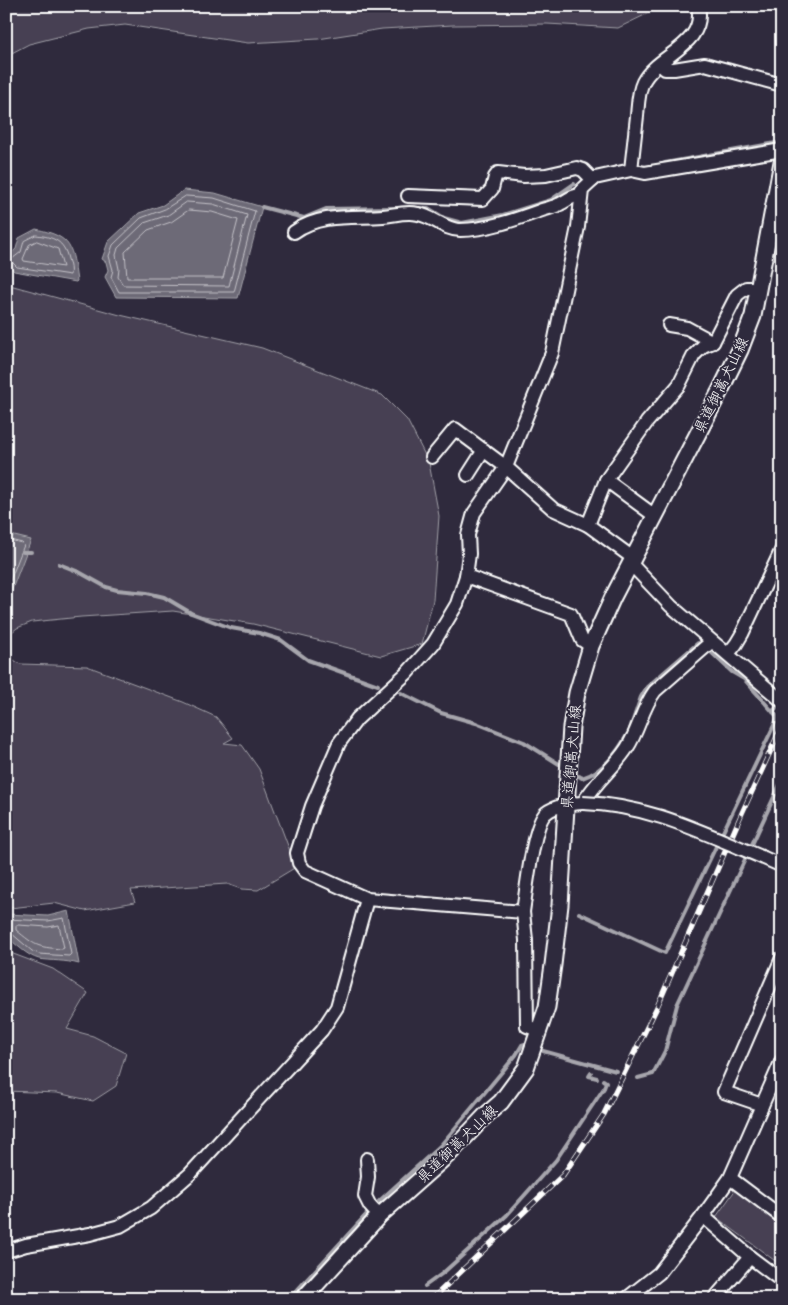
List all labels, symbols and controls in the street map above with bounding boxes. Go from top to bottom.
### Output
street label: 県道御嵩犬山線 [689,333,752,436]
street label: 県道御嵩犬山線 [556,704,585,810]
street label: 県道御嵩犬山線 [412,1100,501,1187]

